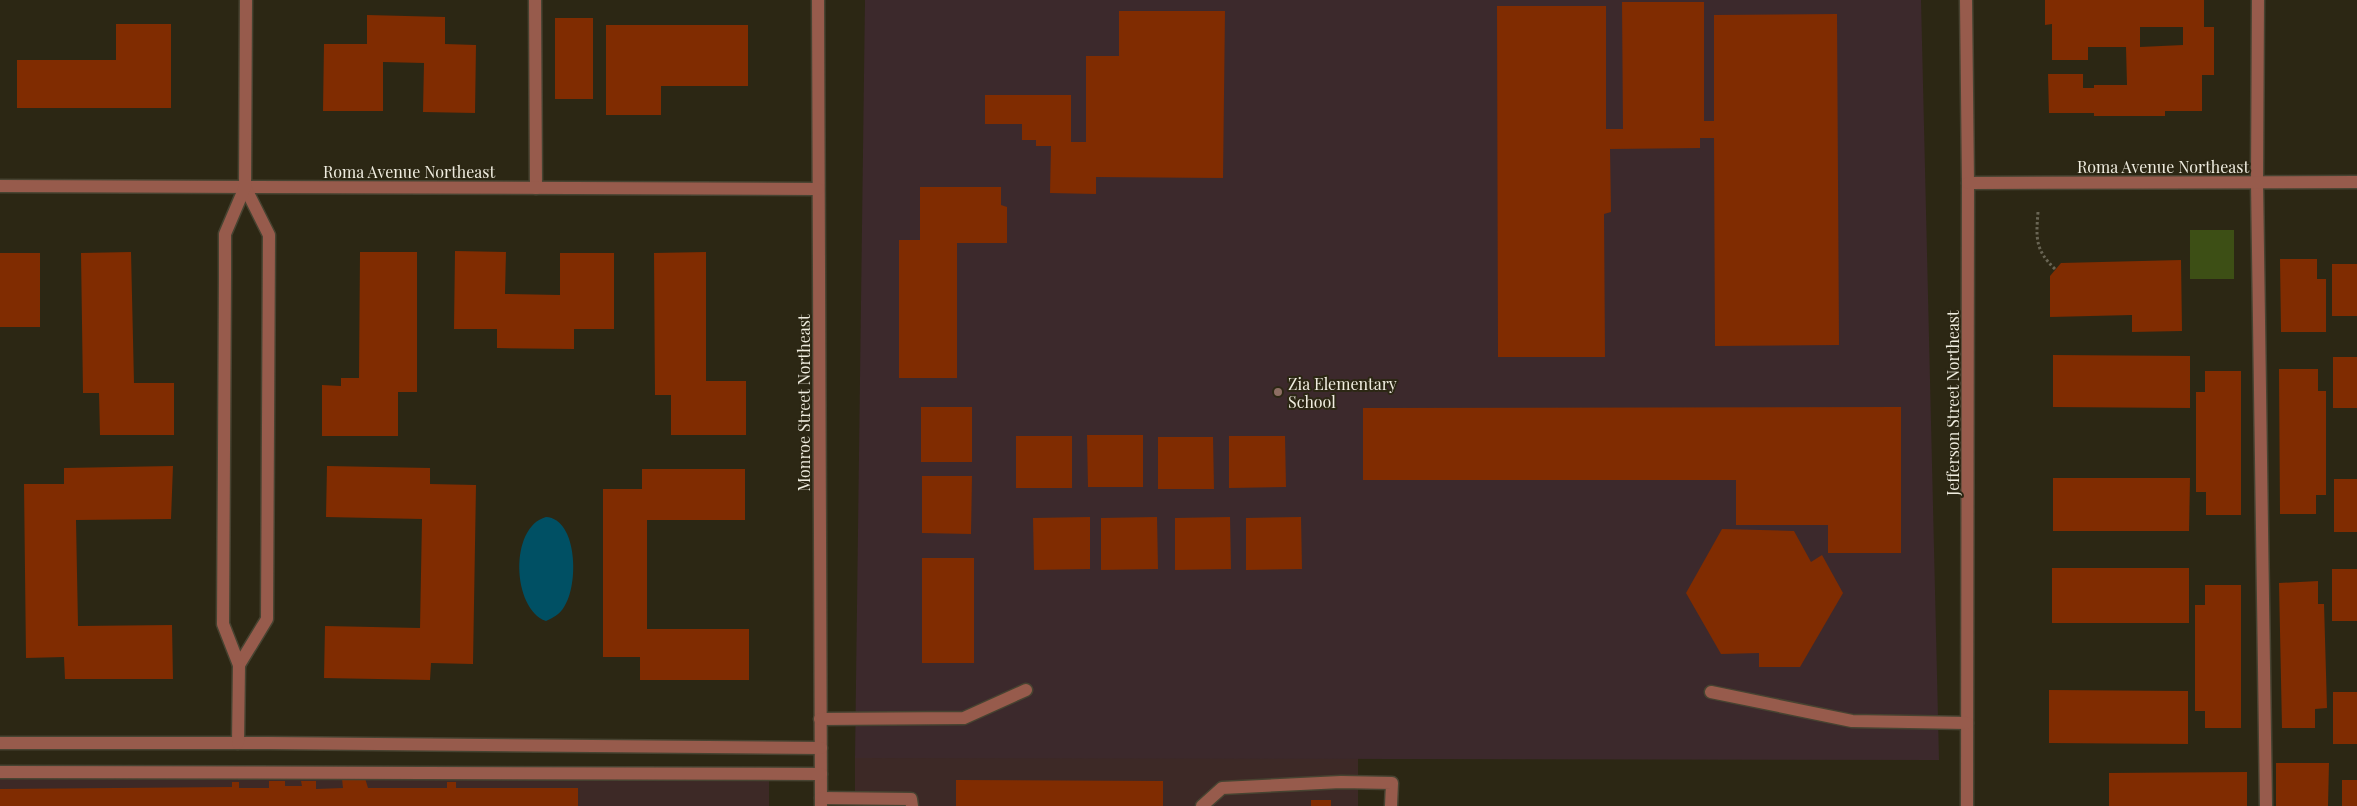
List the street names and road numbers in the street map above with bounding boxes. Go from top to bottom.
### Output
street label: Roma Avenue Northeast [2077,156,2249,177]
street label: Roma Avenue Northeast [323,161,495,182]
street label: Jefferson Street Northeast [1942,310,1963,497]
street label: Monroe Street Northeast [793,314,814,492]

